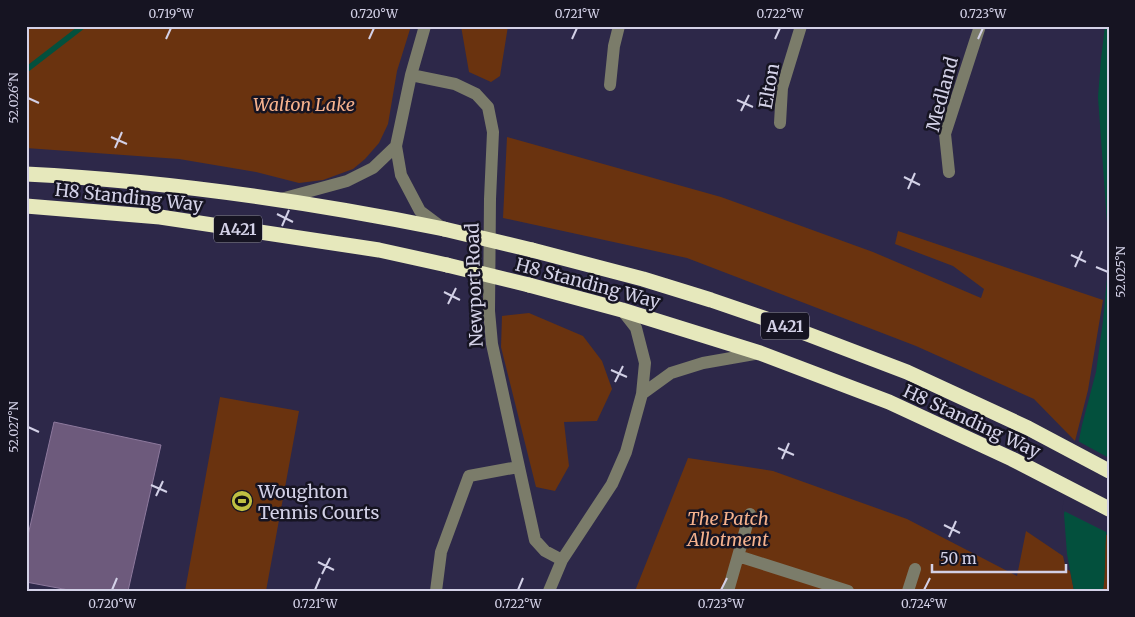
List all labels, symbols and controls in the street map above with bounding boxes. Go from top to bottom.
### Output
text: 0.719°W [148,6,195,21]
text: 0.720°W [350,6,399,21]
text: 0.721°W [555,6,600,21]
text: 0.722°W [756,6,805,21]
text: 0.723°W [960,6,1007,21]
street label: Medland [921,54,963,134]
street label: Elton [754,61,784,111]
text: 52.026°N [6,72,21,124]
park label: Walton Lake [253,93,355,116]
street label: H8 Standing Way [54,178,205,216]
road number: A421 [214,215,262,242]
street label: Newport Road [460,222,488,347]
text: 52.025°N [1113,246,1128,298]
street label: H8 Standing Way [513,253,663,314]
road number: A421 [761,312,809,340]
street label: H8 Standing Way [900,379,1045,463]
text: 52.027°N [6,400,21,453]
place label: Woughton Tennis Courts [257,480,380,524]
sports icon: Woughton Tennis Courts [230,489,254,513]
park label: The Patch Allotment [686,507,769,551]
scale bar [932,542,1066,574]
text: 50 m [940,549,977,568]
text: 0.720°W [88,596,137,611]
text: 0.721°W [293,596,338,611]
text: 0.722°W [494,596,543,611]
text: 0.723°W [698,596,745,611]
text: 0.724°W [901,596,948,611]

